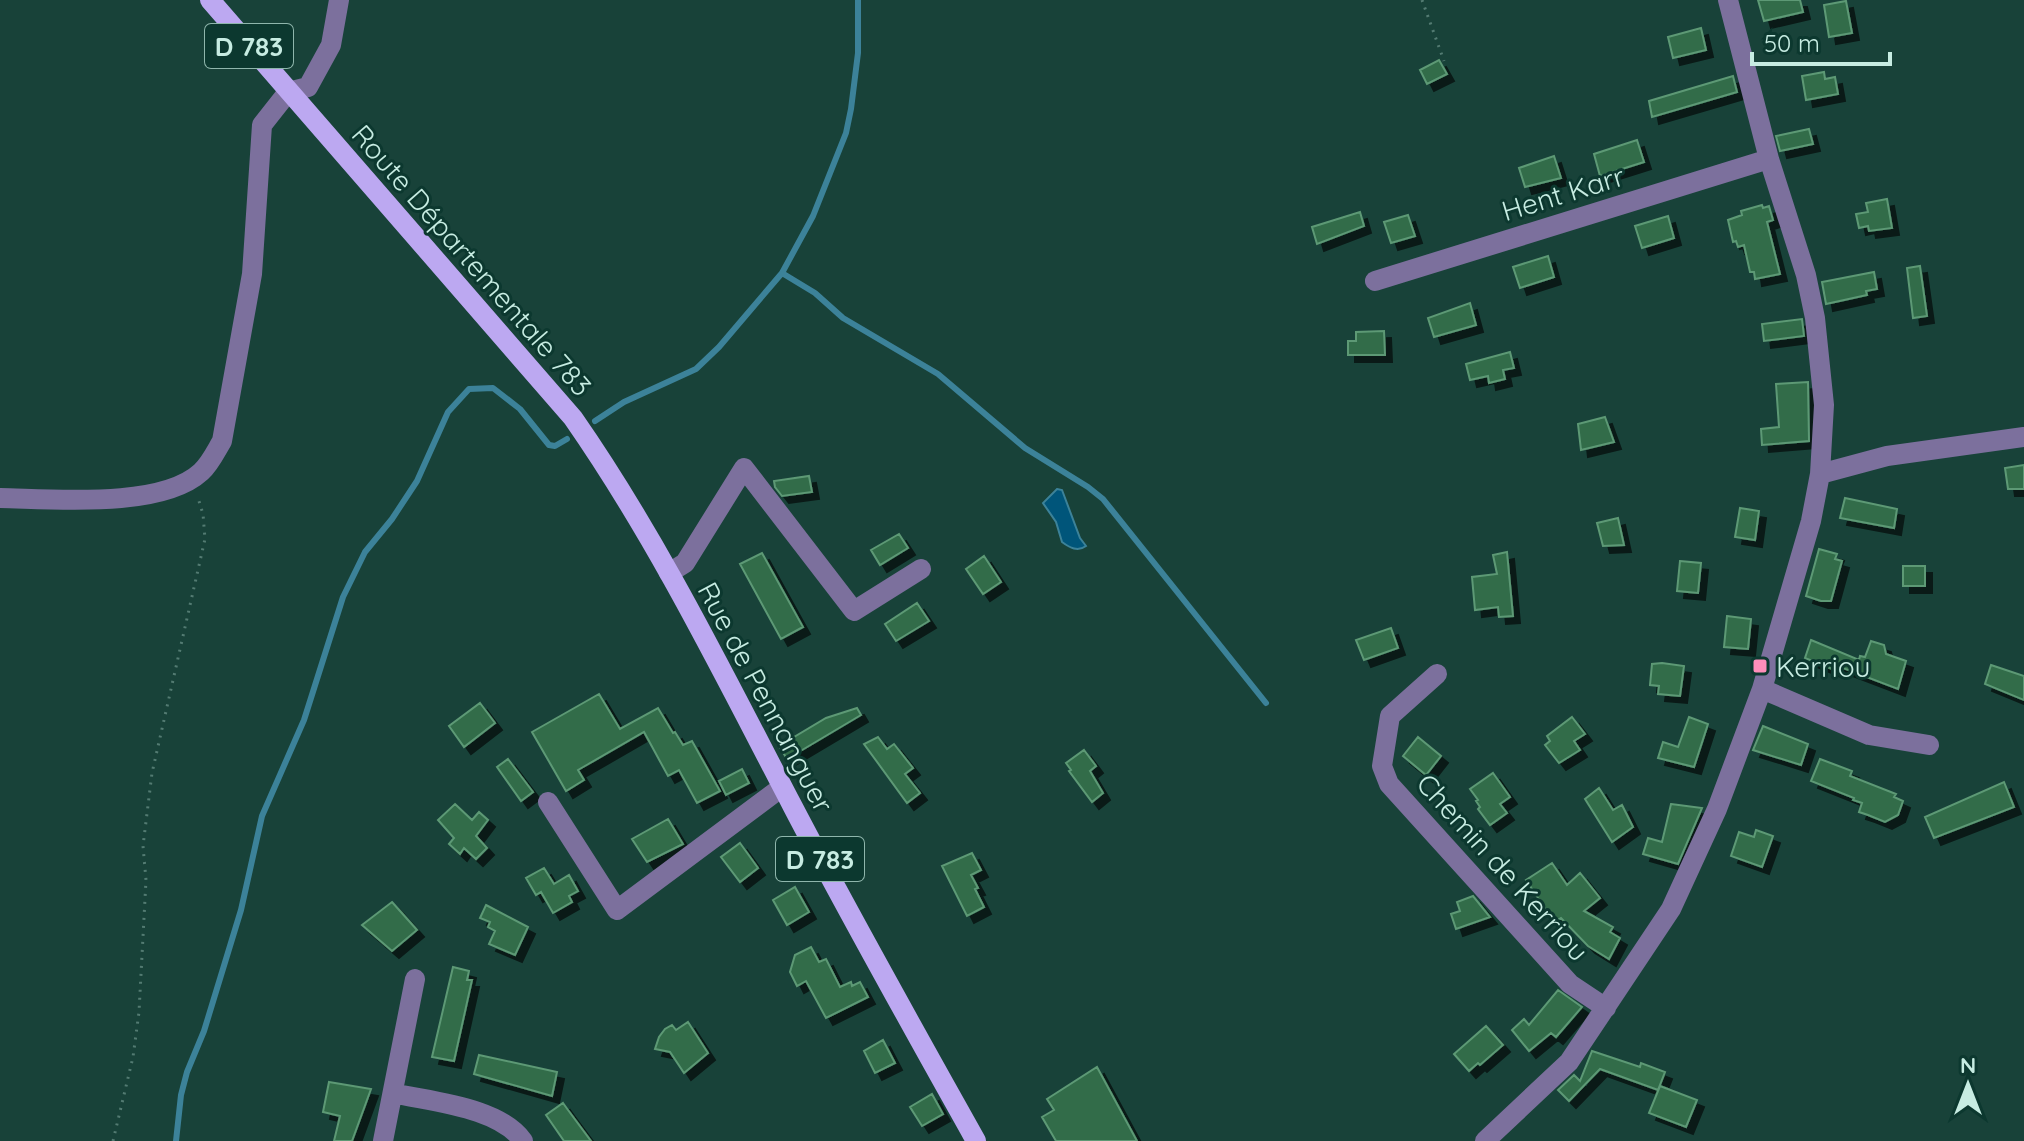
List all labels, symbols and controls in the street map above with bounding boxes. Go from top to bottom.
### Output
scale bar [1752,16,1890,66]
road number: D 783 [205,24,293,68]
text: 50 m [1764,28,1820,58]
street label: Route Départementale 783 [345,117,599,403]
street label: Hent Karr [1497,158,1629,228]
street label: Rue de Pennanguer [690,576,842,818]
place label: Kerriou [1776,649,1871,684]
marker: Kerriou [1751,657,1769,675]
street label: Chemin de Kerriou [1410,766,1596,968]
road number: D 783 [776,837,864,881]
north arrow [1928,1045,2008,1125]
text: N [1960,1051,1976,1079]

